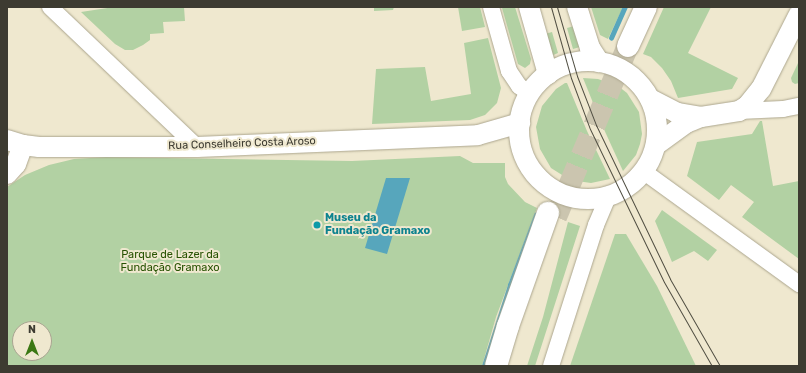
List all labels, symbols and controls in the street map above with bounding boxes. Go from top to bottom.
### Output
street label: Rua Conselheiro Costa Aroso [168,135,316,153]
place label: Museu da Fundação Gramaxo [325,212,430,238]
marker: Museu da Fundação Gramaxo [312,220,322,230]
park label: Parque de Lazer da Fundação Gramaxo [121,249,219,275]
north arrow [12,321,52,361]
text: N [28,323,36,336]

